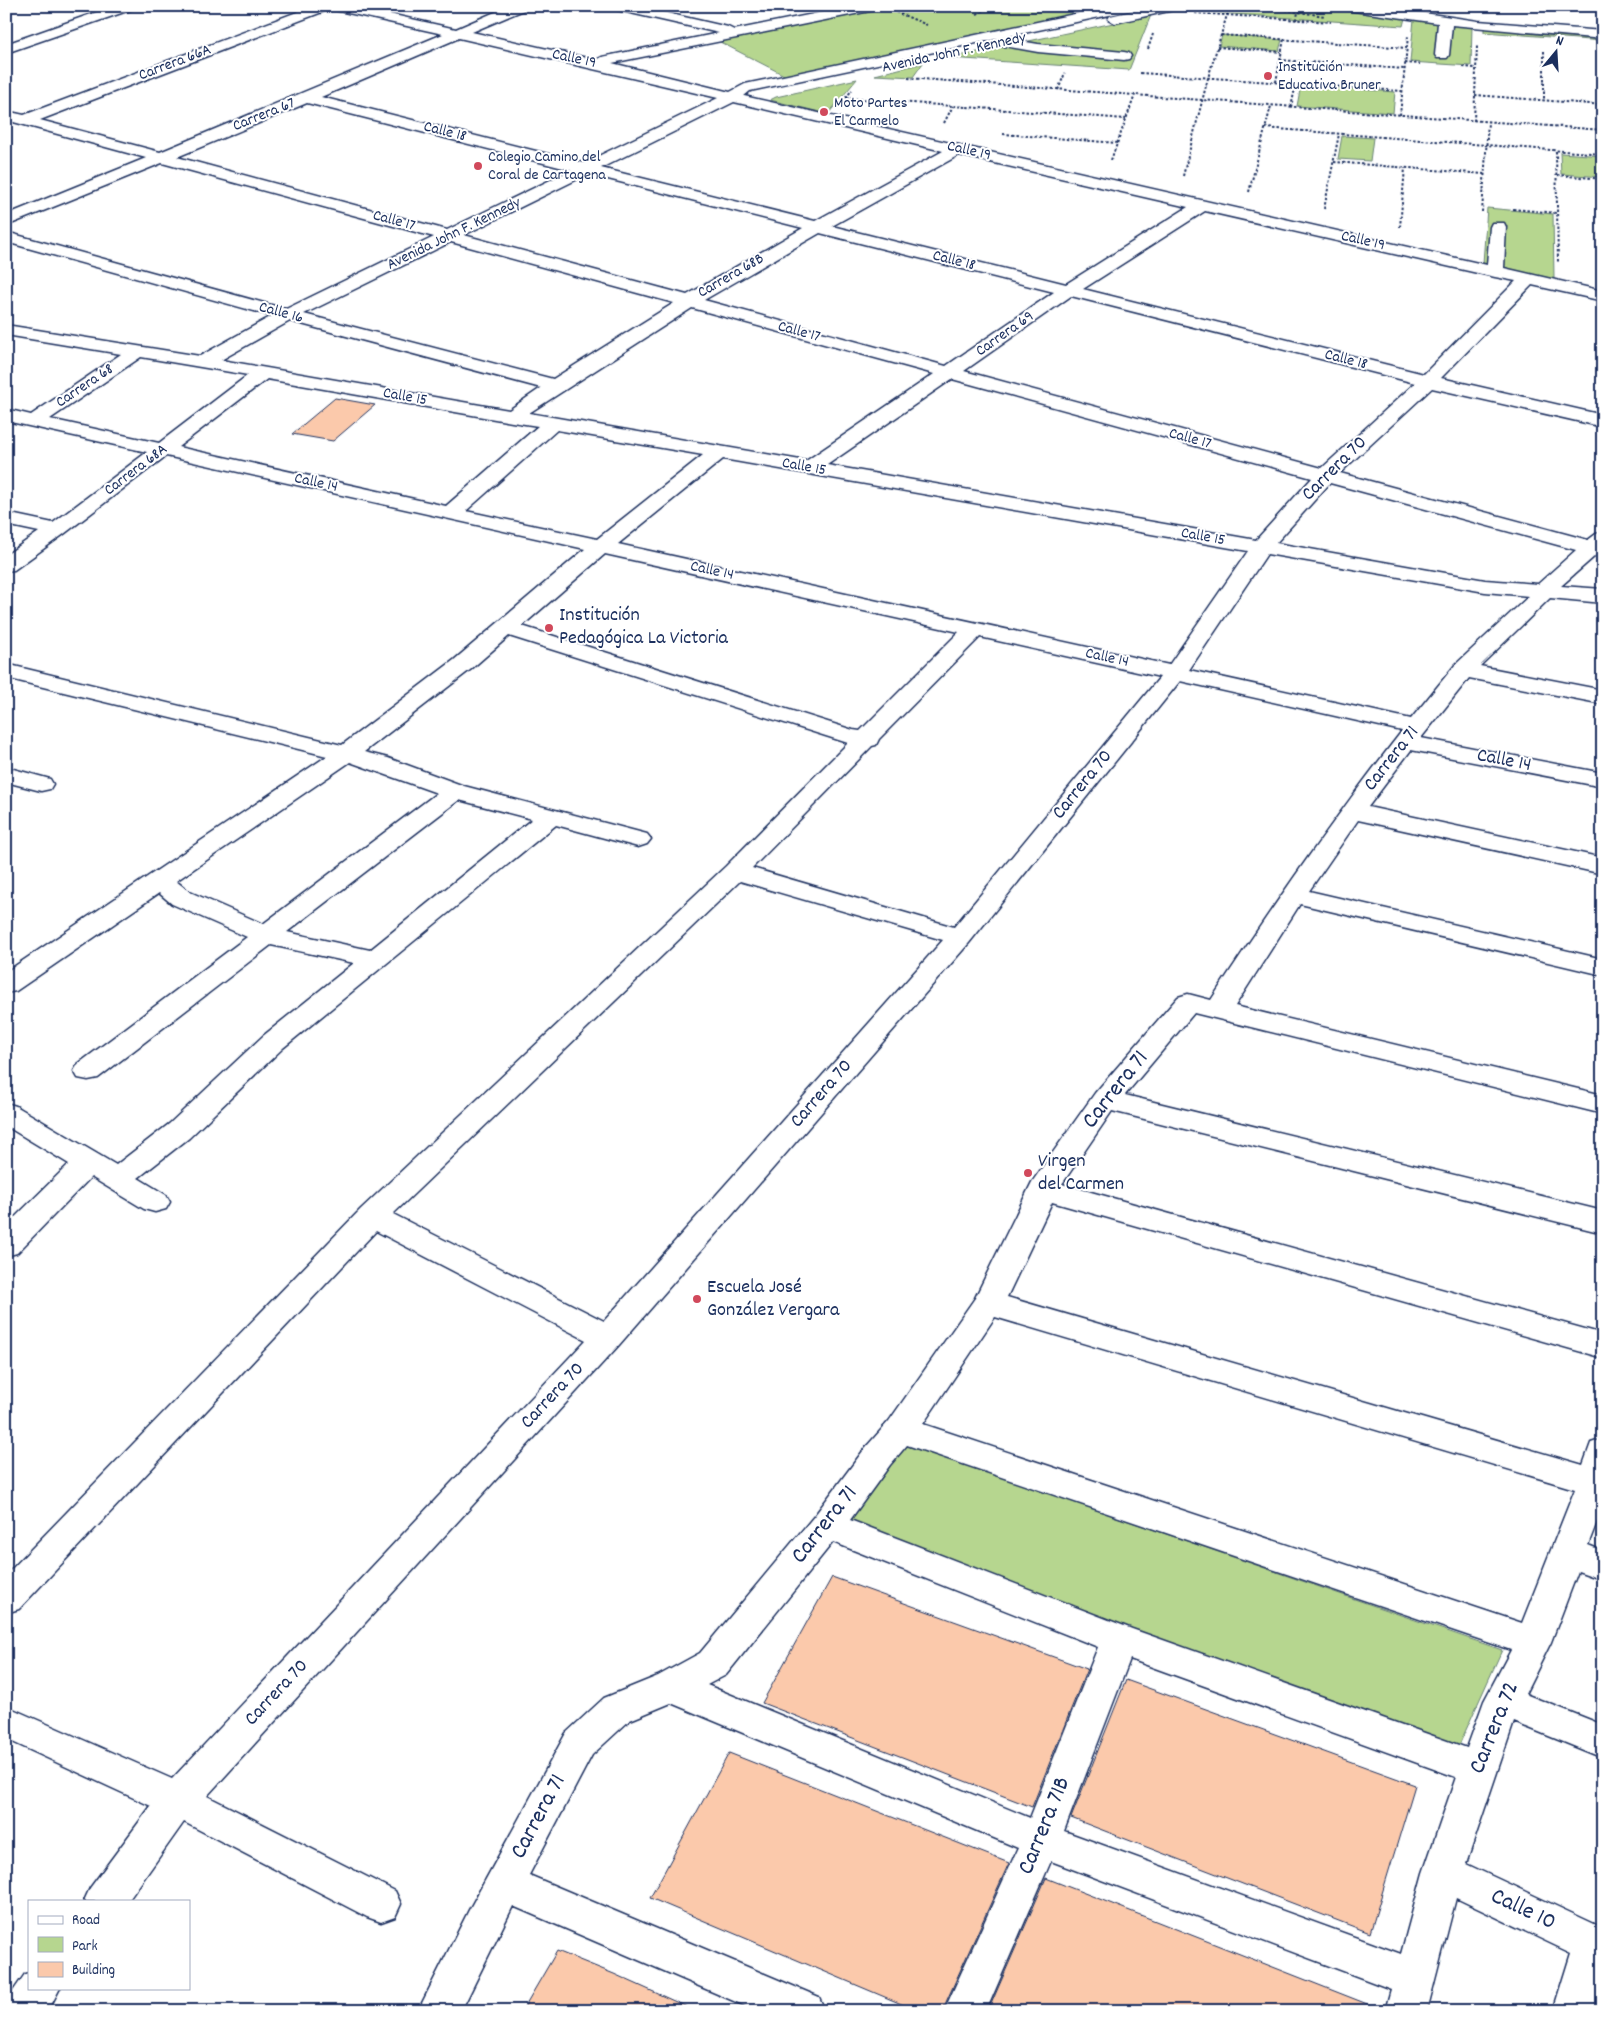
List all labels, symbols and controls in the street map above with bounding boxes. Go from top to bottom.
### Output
street label: Avenida John F. Kennedy [880,26,1029,79]
north arrow [1532,28,1582,78]
text: N [1553,31,1566,52]
street label: Carrera 66A [135,39,215,87]
street label: Calle 19 [550,43,598,75]
place label: Institución Educativa Bruner [1278,56,1381,97]
marker: Institución Educativa Bruner [1262,70,1274,82]
street label: Carrera 67 [229,92,299,138]
place label: Moto Partes El Carmelo [834,92,908,133]
marker: Moto Partes El Carmelo [818,106,830,118]
street label: Calle 18 [421,116,469,148]
street label: Calle 19 [945,135,993,167]
place label: Colegio Camino del Coral de Cartagena [488,146,606,187]
marker: Colegio Camino del Coral de Cartagena [472,160,484,172]
street label: Avenida John F. Kennedy [383,191,525,276]
street label: Calle 17 [370,204,418,238]
street label: Calle 19 [1339,225,1387,257]
street label: Calle 18 [930,245,978,277]
street label: Carrera 68B [694,248,768,304]
street label: Calle 16 [256,296,306,330]
street label: Carrera 69 [971,305,1039,363]
street label: Calle 17 [775,315,823,349]
street label: Calle 18 [1322,344,1370,376]
street label: Carrera 68 [51,358,119,414]
street label: Calle 15 [381,382,429,412]
street label: Calle 17 [1166,422,1214,456]
street label: Carrera 70 [1296,430,1374,508]
street label: Carrera 68A [99,438,173,502]
street label: Calle 15 [780,452,828,482]
street label: Calle 14 [292,467,340,499]
street label: Calle 15 [1179,522,1227,552]
street label: Calle 14 [688,555,736,587]
place label: Institución Pedagógica La Victoria [559,602,729,653]
marker: Institución Pedagógica La Victoria [543,622,555,634]
street label: Calle 14 [1083,642,1131,674]
street label: Carrera 71 [1357,720,1427,798]
street label: Calle 14 [1474,742,1534,780]
street label: Carrera 70 [1046,744,1120,826]
street label: Carrera 71 [1074,1043,1158,1137]
street label: Carrera 70 [784,1054,860,1134]
place label: Virgen del Carmen [1038,1148,1124,1199]
marker: Virgen del Carmen [1022,1167,1034,1179]
place label: Escuela José González Vergara [707,1274,840,1325]
marker: Escuela José González Vergara [691,1293,703,1305]
street label: Carrera 70 [515,1356,591,1436]
street label: Carrera 71 [783,1478,867,1572]
street label: Carrera 70 [239,1653,315,1733]
street label: Carrera 72 [1461,1677,1529,1779]
street label: Carrera 71 [502,1769,576,1865]
street label: Carrera 71B [1010,1772,1080,1880]
street label: Calle 10 [1485,1880,1561,1940]
legend [28,1900,190,1990]
text: Road [72,1910,100,1932]
text: Park [72,1936,98,1958]
text: Building [72,1960,115,1982]

